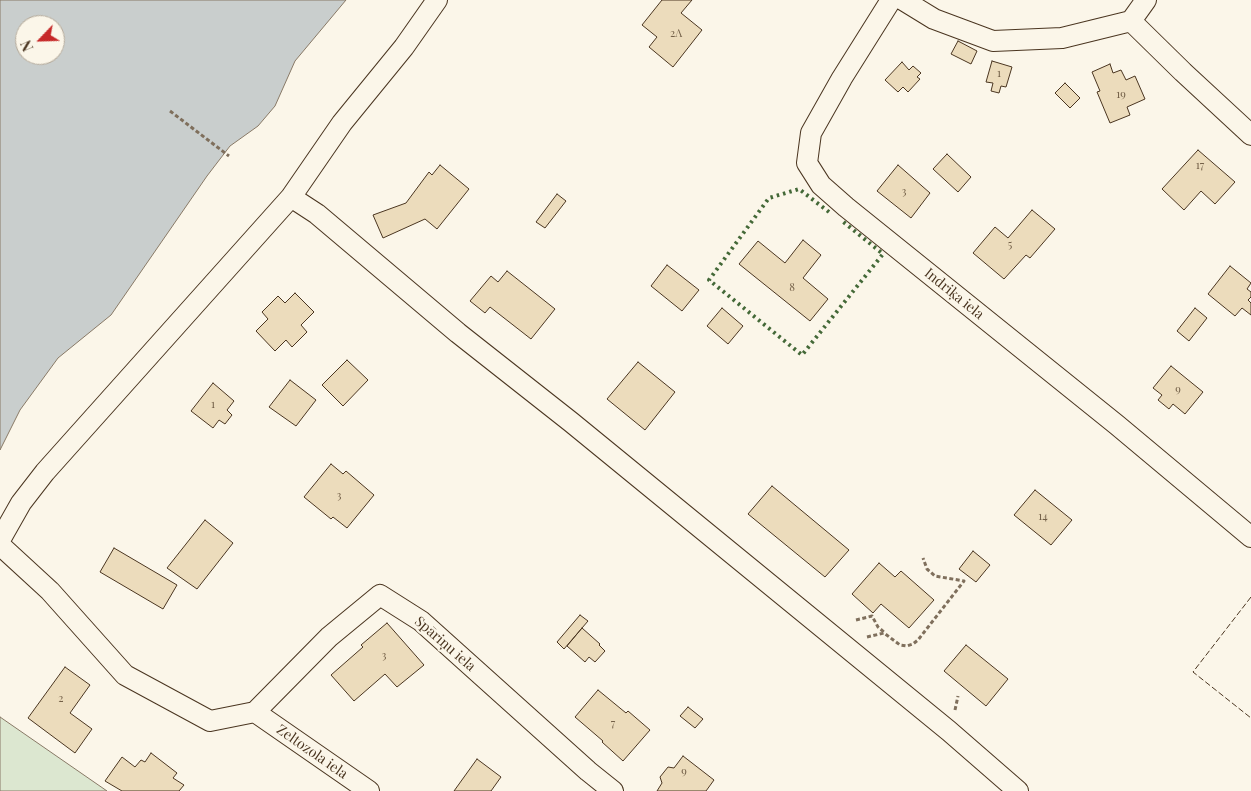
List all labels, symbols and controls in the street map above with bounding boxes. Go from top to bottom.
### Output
north arrow [15,15,65,65]
house number: 2A [670,27,682,41]
text: N [16,37,37,54]
house number: 1 [997,67,1001,81]
house number: 19 [1116,88,1126,102]
house number: 17 [1196,159,1204,173]
house number: 3 [902,185,906,199]
house number: 5 [1008,238,1012,252]
street label: Indriķa iela [921,265,987,323]
house number: 8 [789,281,795,295]
house number: 9 [1175,383,1181,397]
house number: 1 [211,398,215,412]
house number: 3 [337,489,341,503]
house number: 14 [1038,510,1048,524]
street label: Spāriņu iela [411,613,479,675]
house number: 3 [382,649,386,663]
house number: 2 [58,692,64,706]
house number: 7 [611,717,615,731]
street label: Zeltozola iela [273,721,351,783]
house number: 9 [681,765,687,779]

